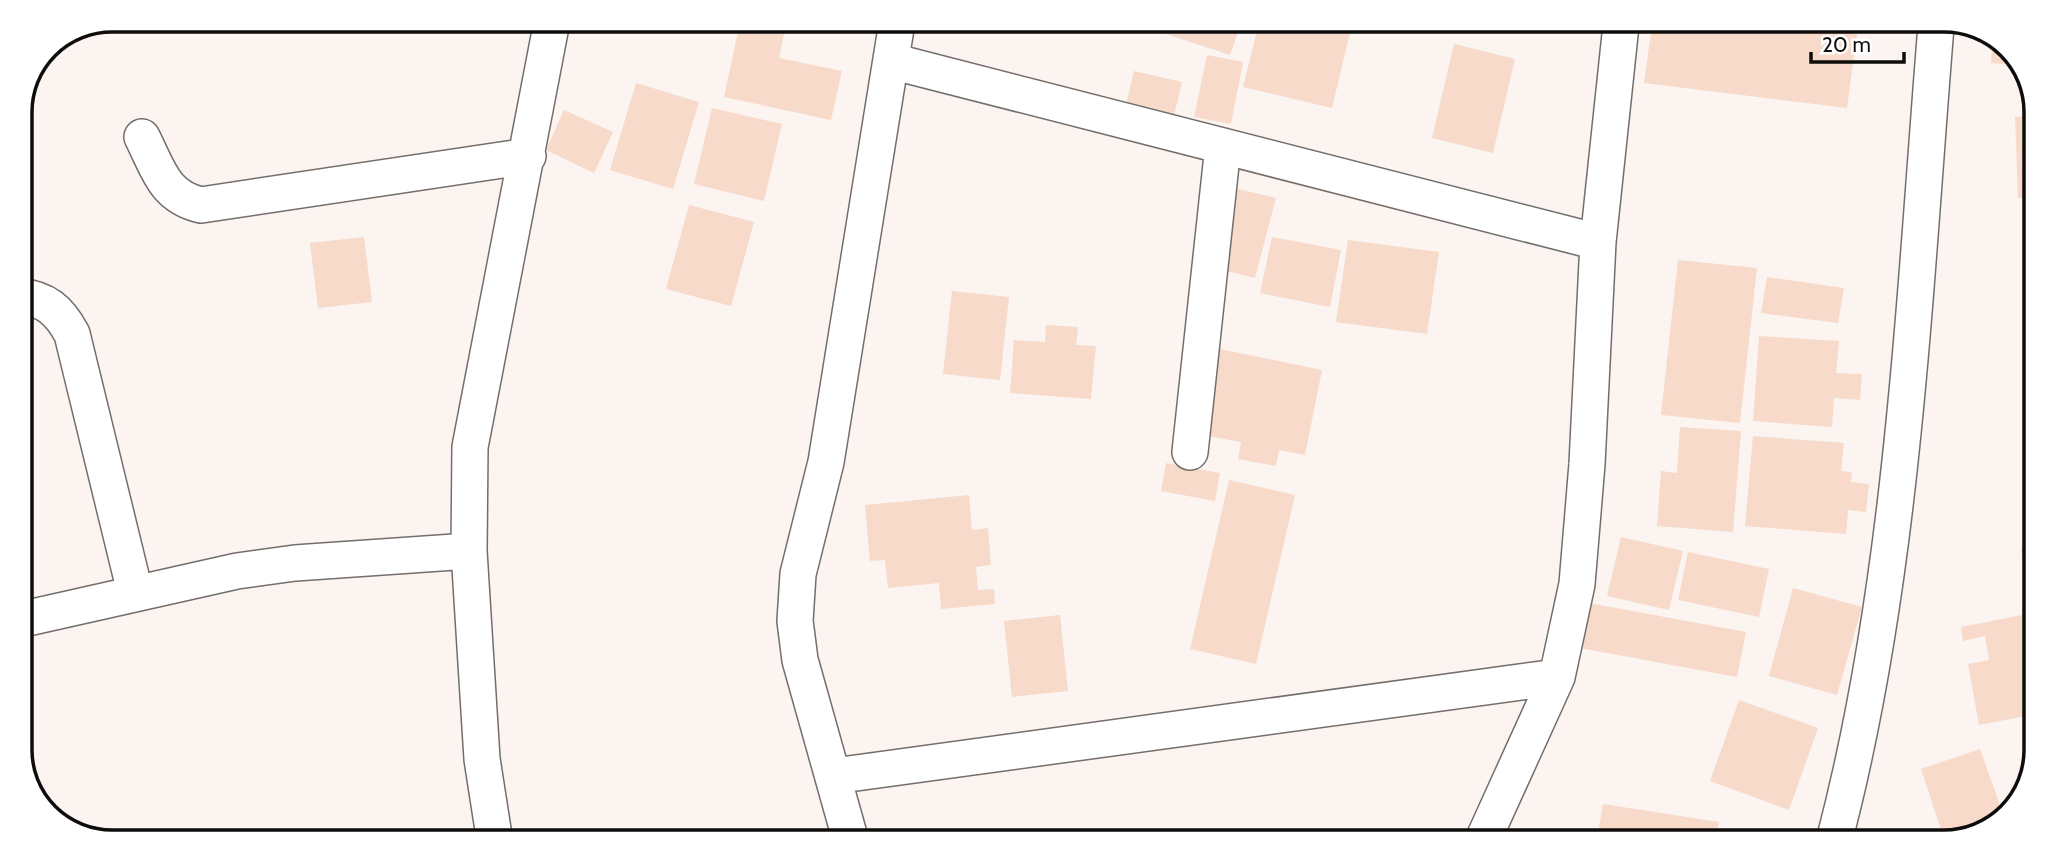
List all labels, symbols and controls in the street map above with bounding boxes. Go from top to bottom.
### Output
scale bar [1811,21,1904,65]
text: 20 m [1822,32,1871,57]

